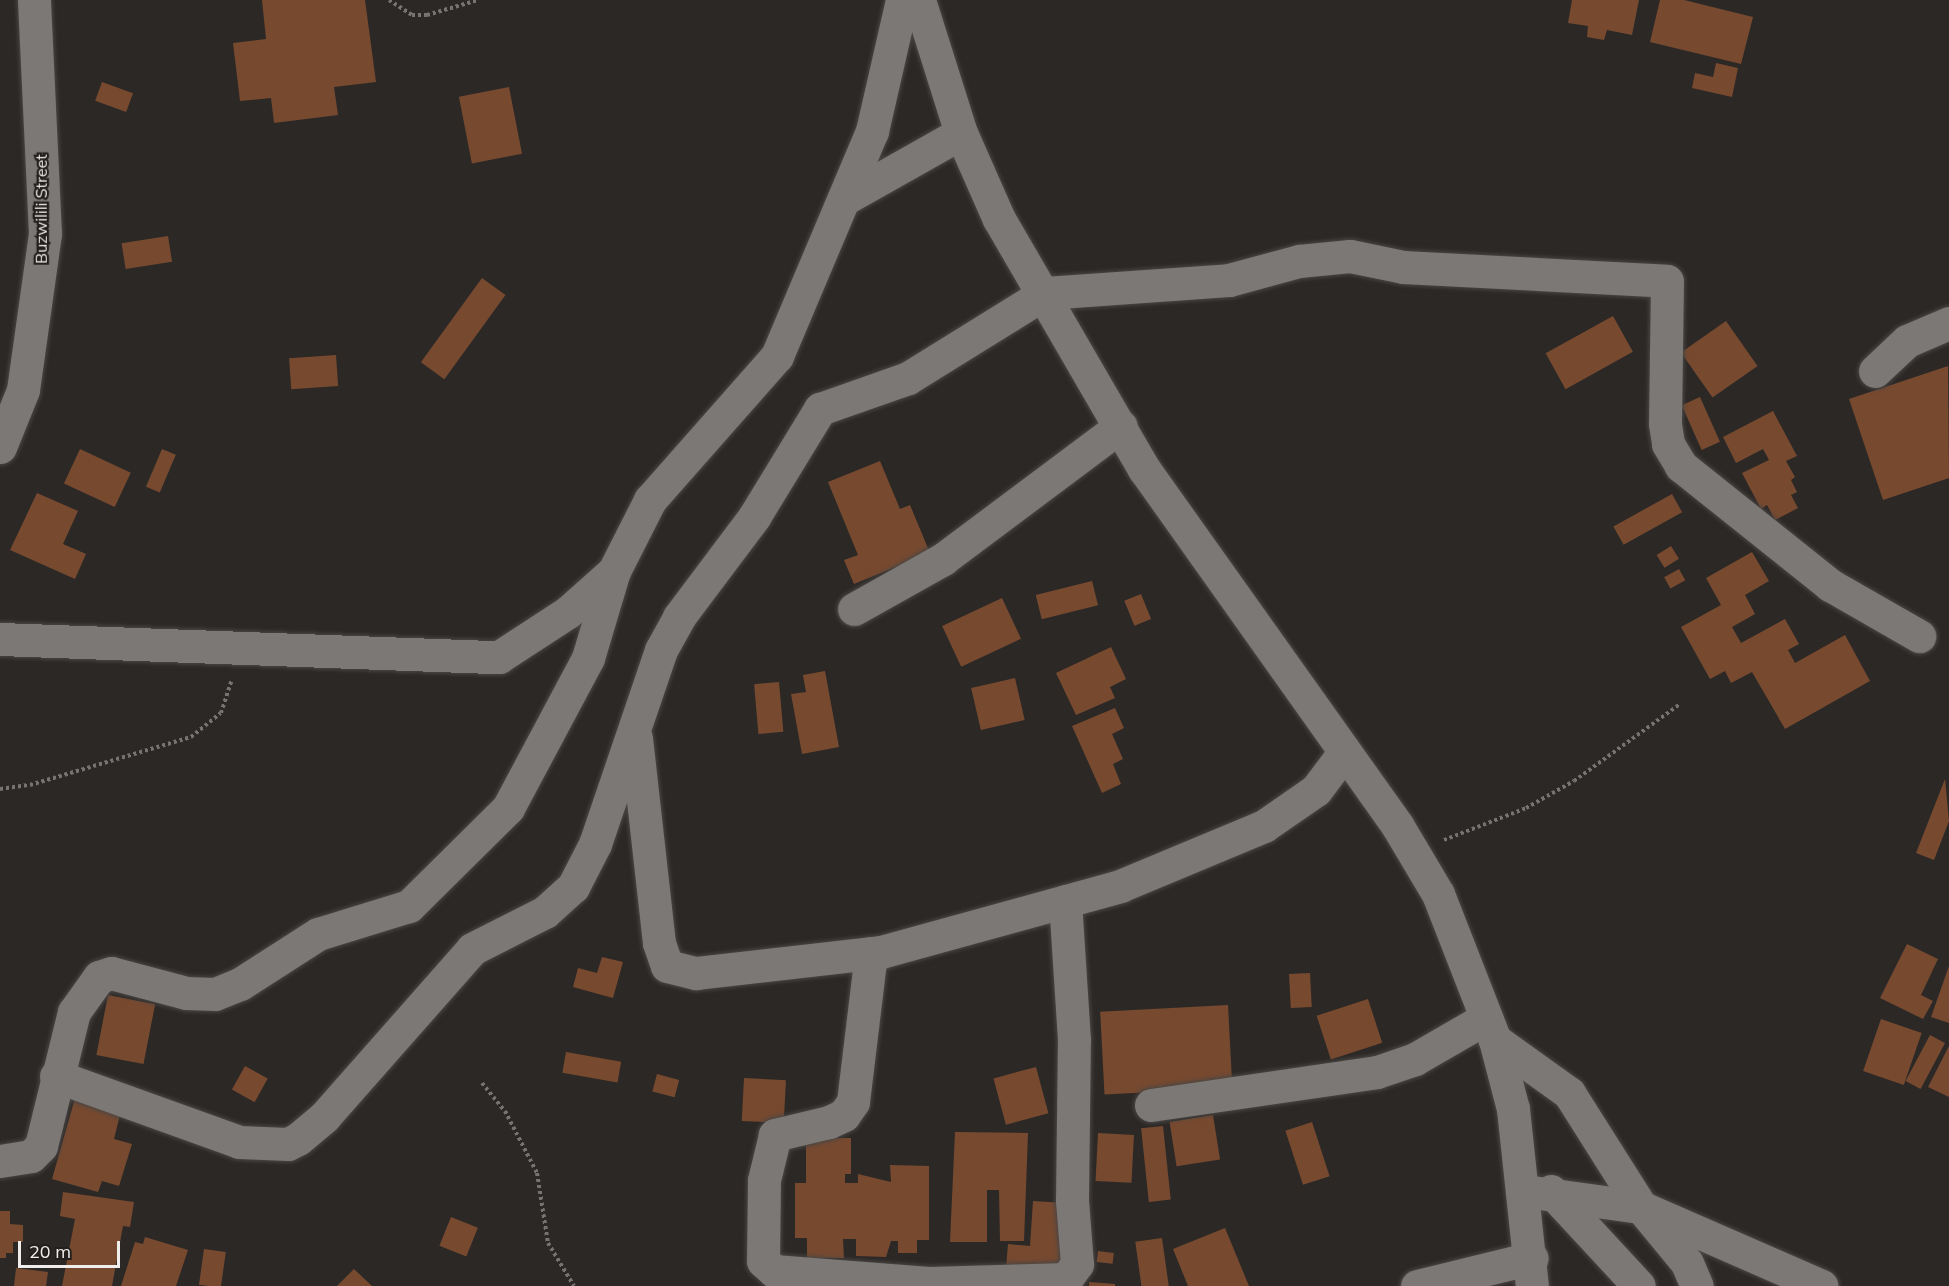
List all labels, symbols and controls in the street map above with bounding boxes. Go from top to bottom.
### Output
street label: Buzwilili Street [31,154,51,264]
scale bar [21,1229,123,1267]
text: 20 m [29,1240,71,1263]

